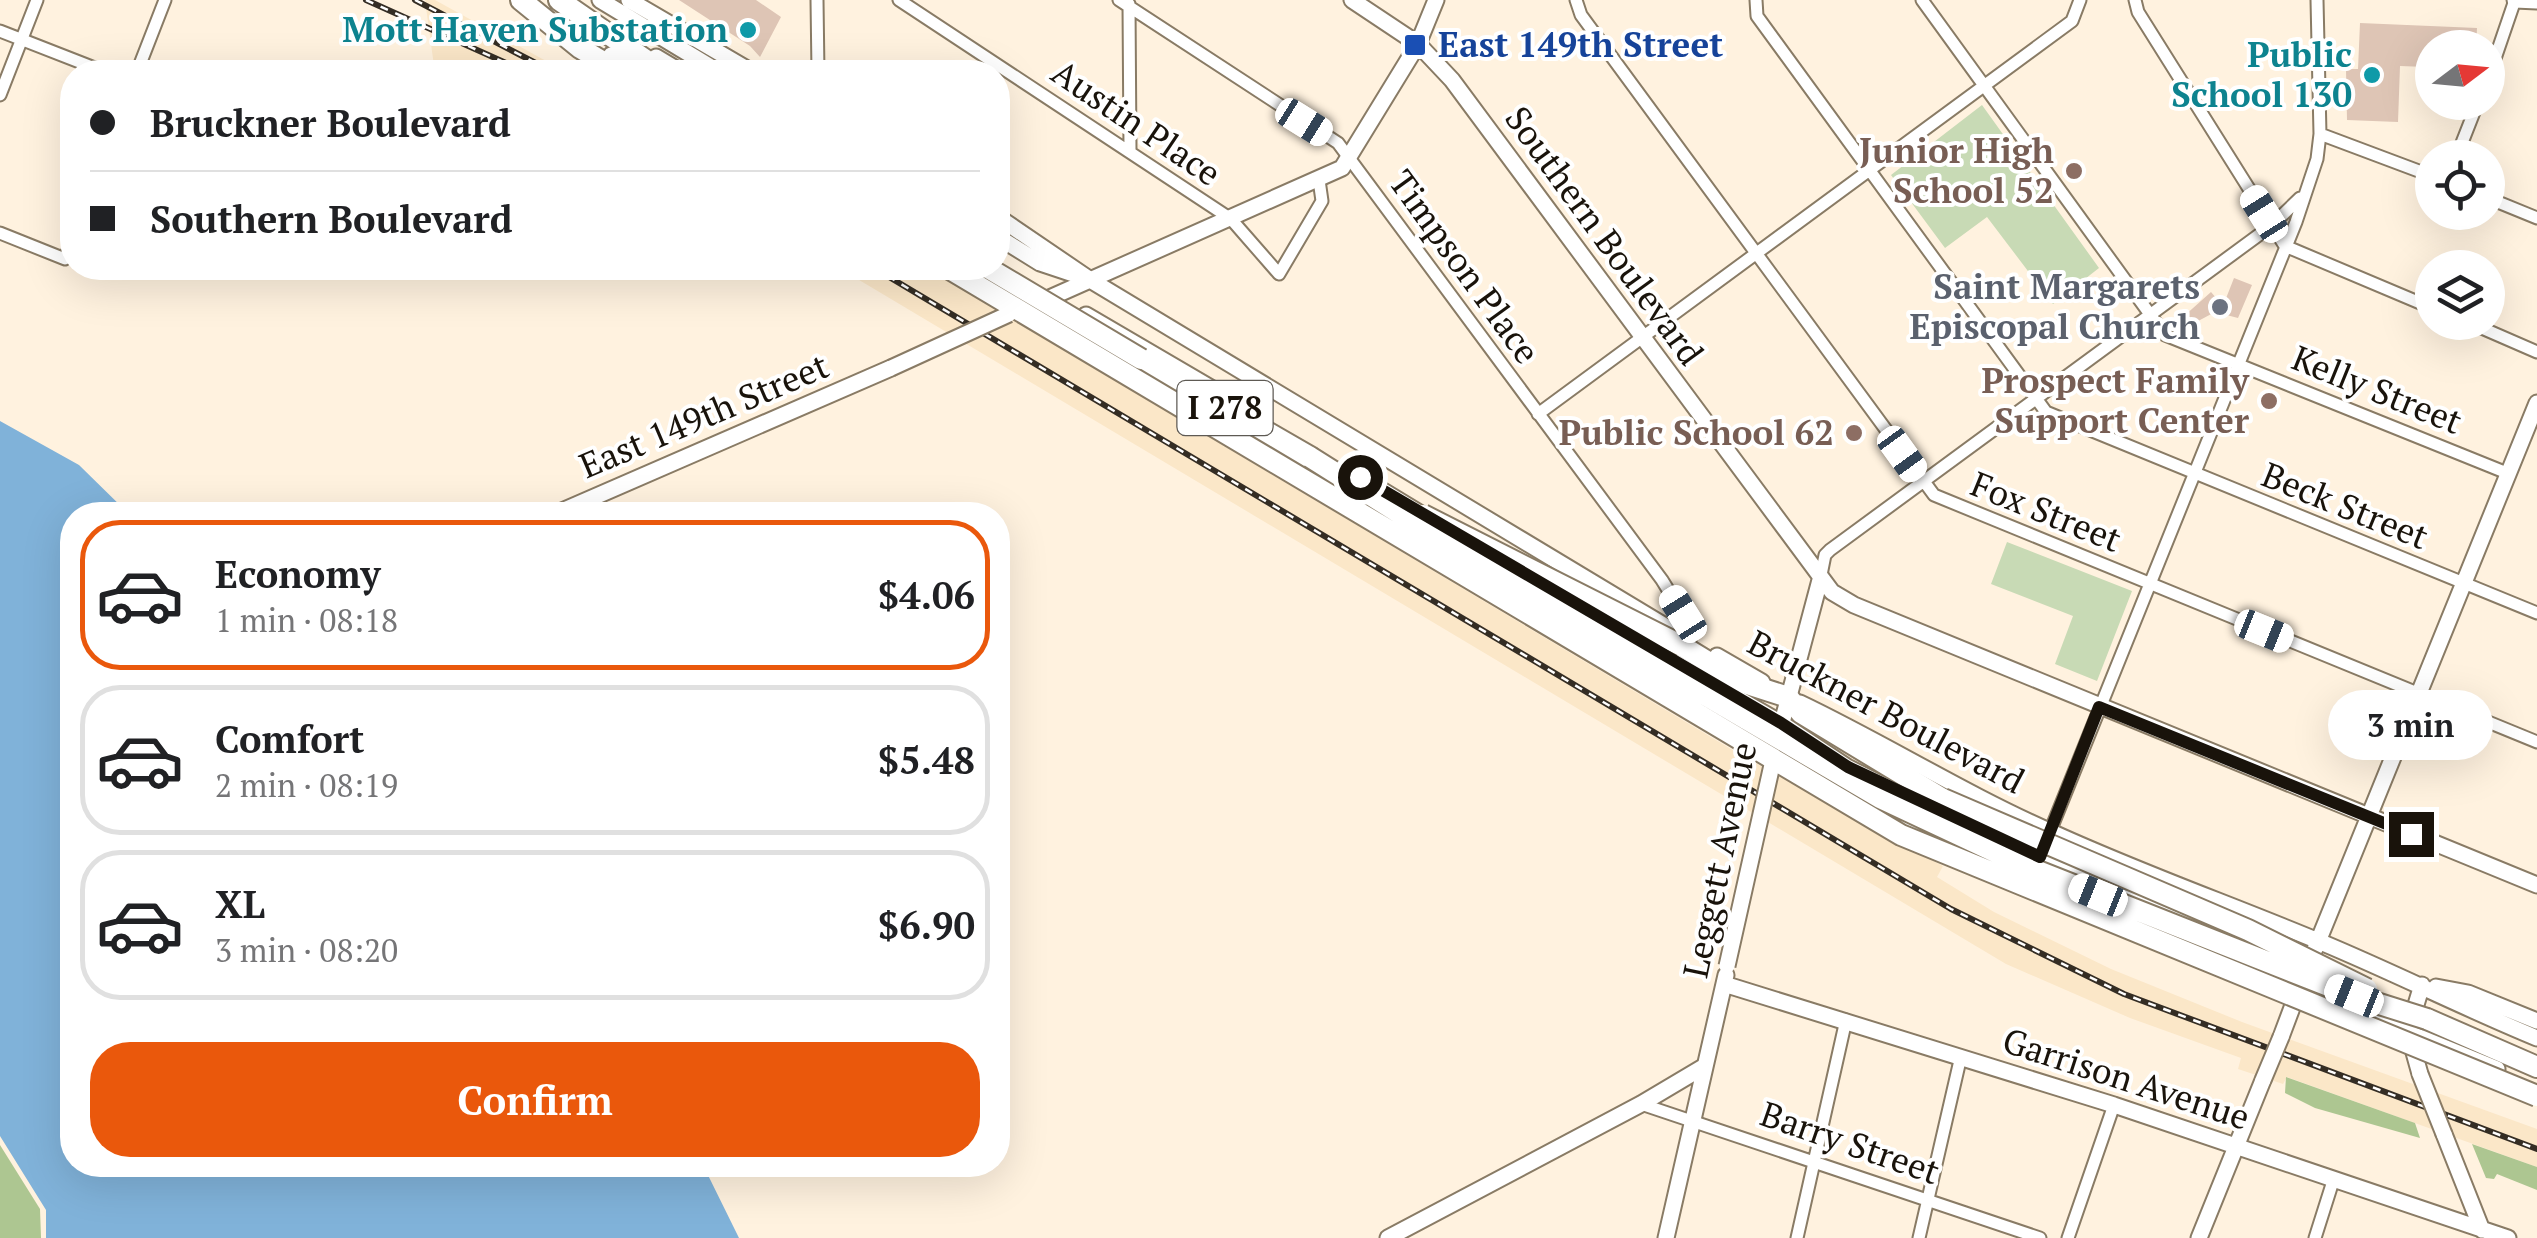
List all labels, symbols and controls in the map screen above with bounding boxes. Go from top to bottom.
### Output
place label: Mott Haven Substation [342,6,728,52]
marker: Mott Haven Substation [737,19,759,41]
place label: East 149th Street [1438,21,1723,67]
north arrow [2415,30,2505,120]
map controls [2415,30,2505,340]
place label: Public School 130 [2171,31,2352,117]
marker: East 149th Street [1402,32,1428,58]
street label: Austin Place [1043,49,1230,196]
marker: Public School 130 [2361,64,2383,86]
car [1271,93,1337,151]
street label: Southern Boulevard [1495,97,1714,374]
text: Bruckner Boulevard [150,98,511,148]
place label: Junior High School 52 [1859,127,2054,213]
button: locate [2415,140,2505,230]
marker: Junior High School 52 [2063,160,2085,182]
street label: Timpson Place [1379,161,1551,372]
car [2235,181,2293,247]
text: Southern Boulevard [150,194,512,244]
button: layers [2415,250,2505,340]
place label: Saint Margarets Episcopal Church [1910,263,2200,349]
marker: Saint Margarets Episcopal Church [2209,296,2231,318]
street label: Kelly Street [2286,334,2469,444]
street label: East 149th Street [572,342,835,488]
place label: Prospect Family Support Center [1981,357,2250,443]
road number: I 278 [1178,381,1272,435]
marker: Prospect Family Support Center [2258,390,2280,412]
place label: Public School 62 [1559,409,1834,455]
car [1872,421,1932,487]
marker: Public School 62 [1843,422,1865,444]
street label: Beck Street [2255,451,2435,559]
route start [1338,455,1383,500]
street label: Fox Street [1964,460,2128,562]
text: Economy [215,549,381,599]
icon: car [95,550,185,640]
text: $4.06 [878,570,975,620]
car [1654,581,1712,647]
text: 1 min · 08:18 [215,599,398,641]
car [2231,606,2297,656]
street label: Bruckner Boulevard [1740,619,2033,803]
callout: 3 min [2328,689,2494,759]
text: 3 min [2367,704,2454,746]
text: Comfort [215,714,364,764]
icon: car [95,715,185,805]
text: $5.48 [878,735,975,785]
street label: Leggett Avenue [1672,738,1766,982]
text: 2 min · 08:19 [215,764,398,806]
route end [2389,812,2434,857]
car [2065,870,2131,920]
text: XL [215,879,265,929]
icon: car [95,880,185,970]
text: $6.90 [878,900,975,950]
text: 3 min · 08:20 [215,929,398,971]
car [2321,971,2387,1021]
street label: Garrison Avenue [1997,1016,2256,1140]
button: Confirm [90,1042,980,1157]
street label: Barry Street [1755,1090,1946,1194]

